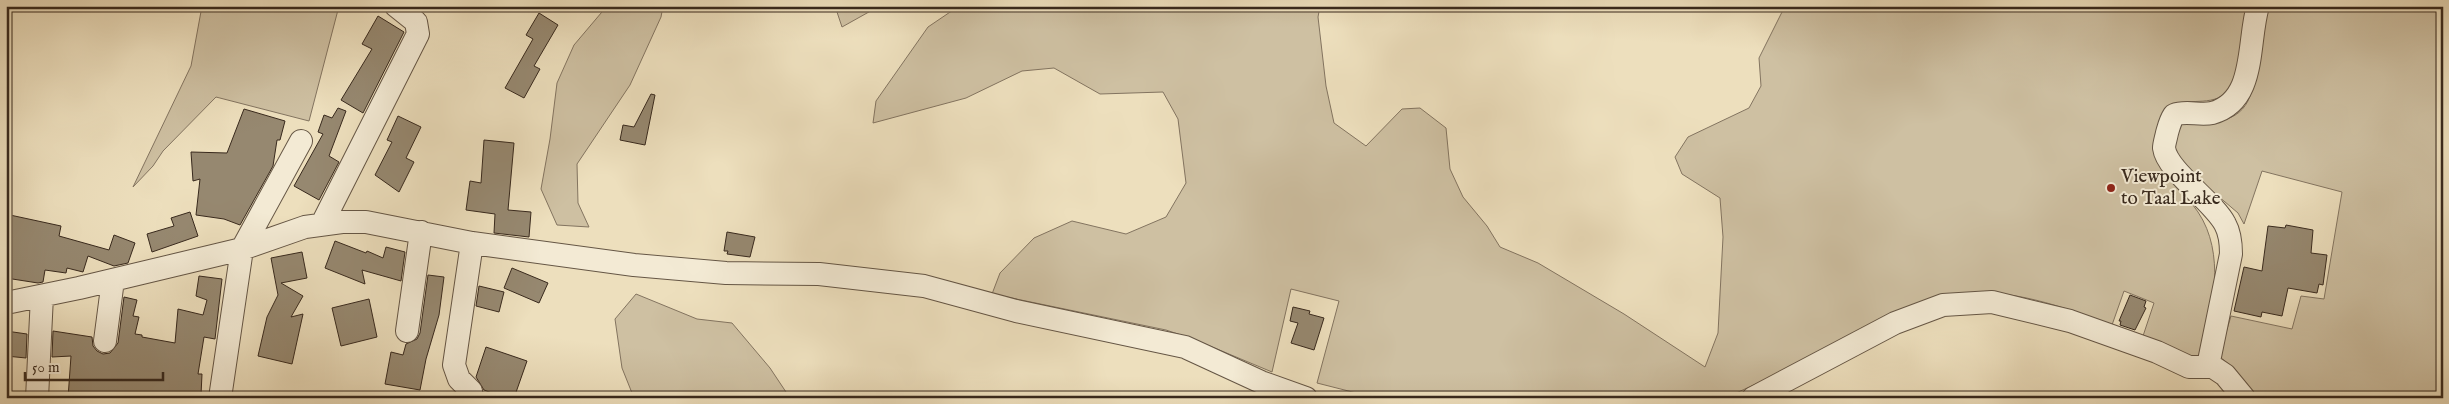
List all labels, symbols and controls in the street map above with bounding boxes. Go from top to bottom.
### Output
place label: Viewpoint to Taal Lake [2120,165,2221,211]
marker: Viewpoint to Taal Lake [2105,182,2117,194]
scale bar [25,349,162,381]
text: 50 m [32,358,60,377]

